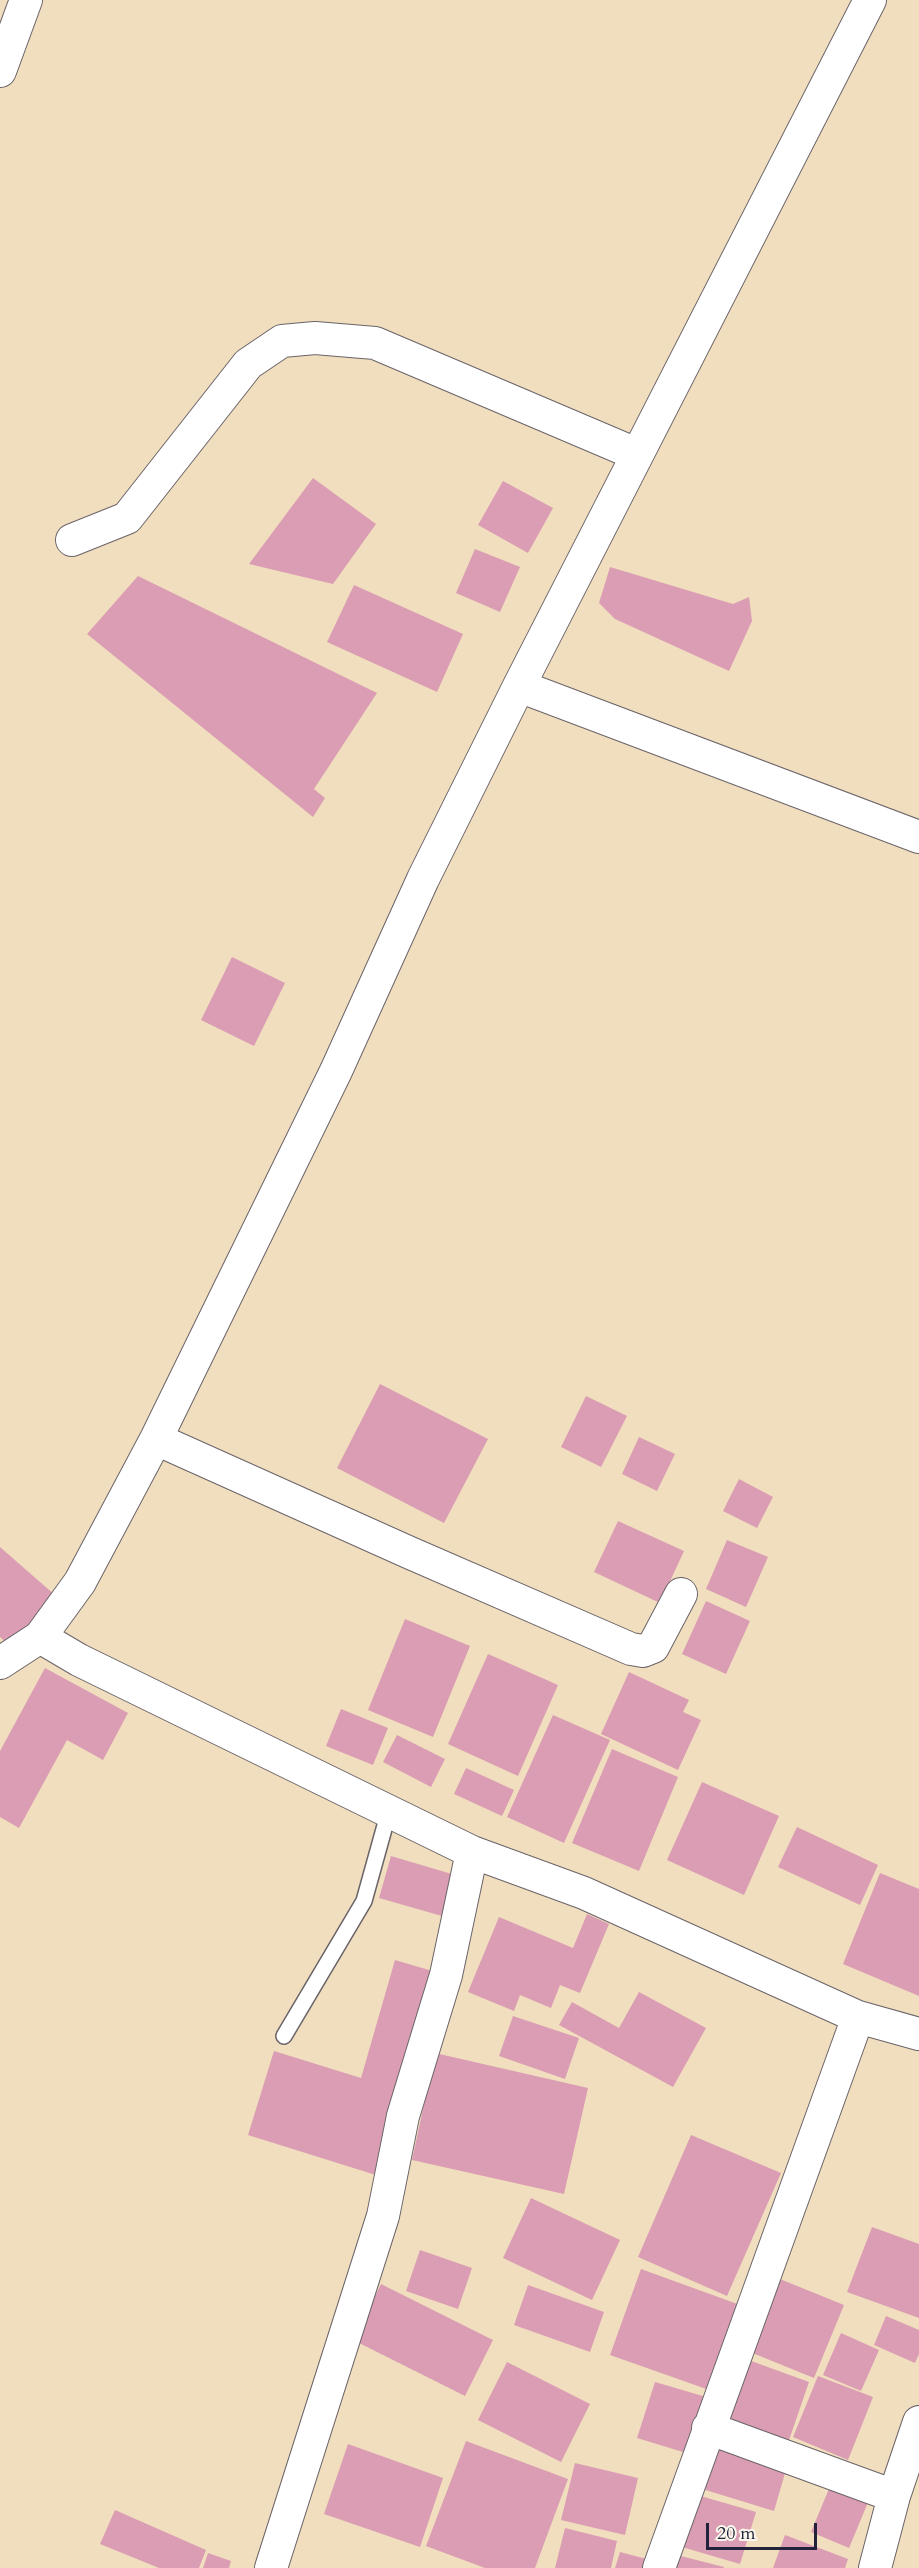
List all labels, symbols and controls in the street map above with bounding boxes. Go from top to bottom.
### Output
scale bar [709,2511,820,2549]
text: 20 m [717,2521,756,2546]

